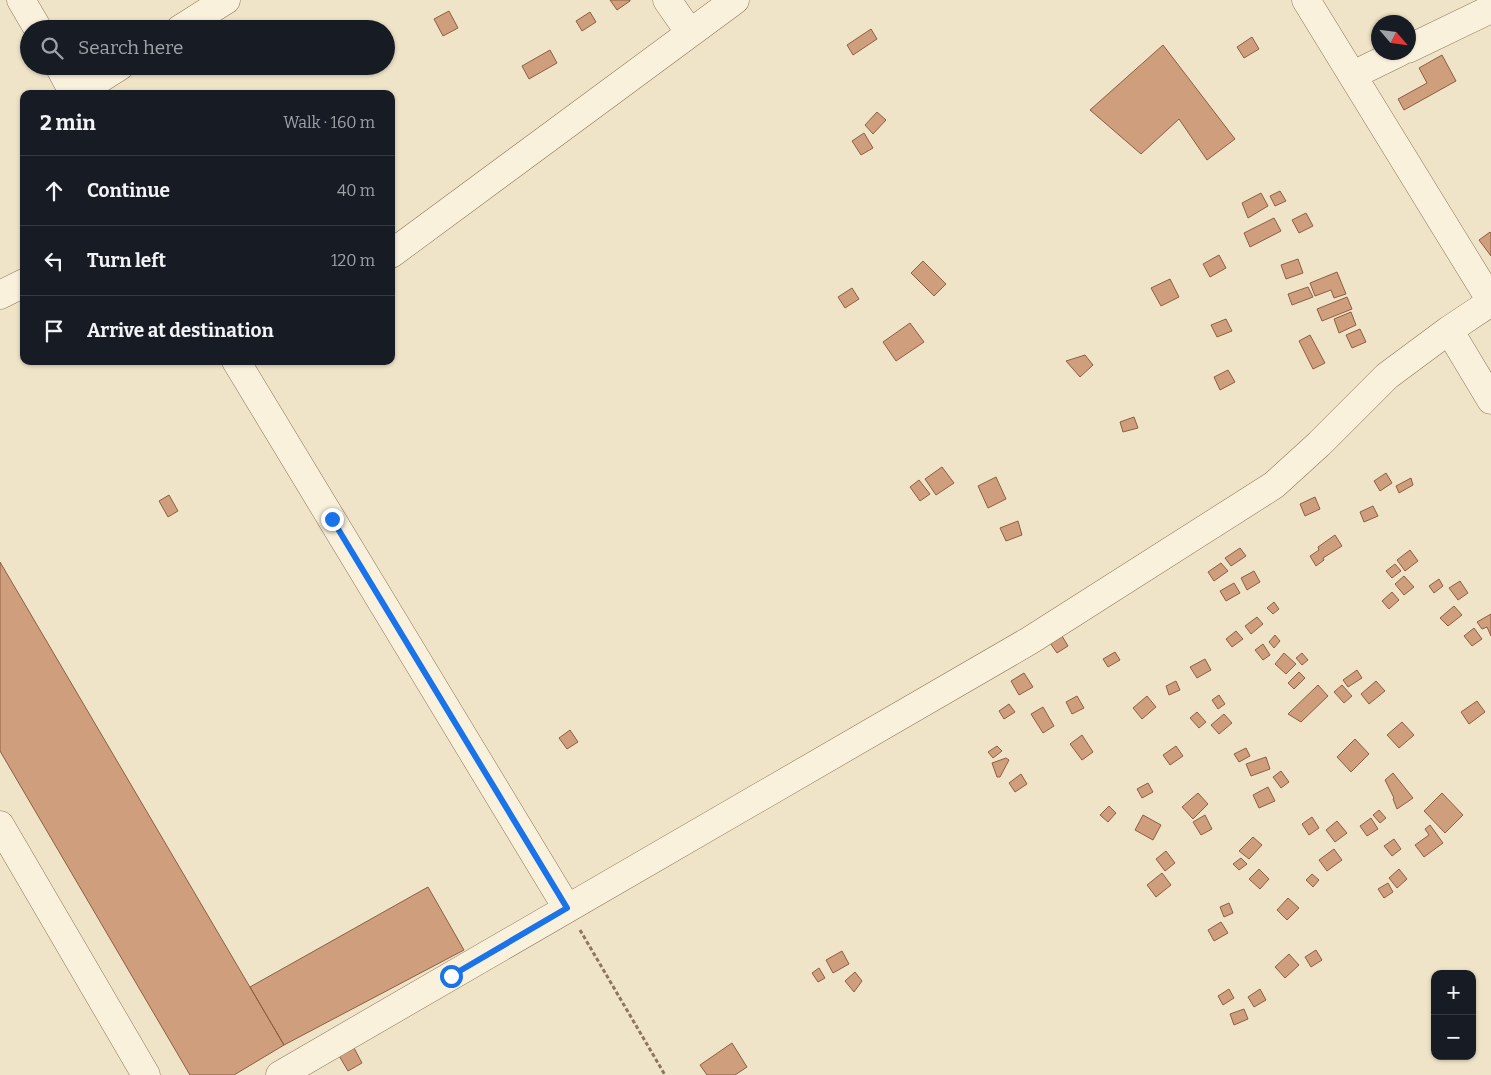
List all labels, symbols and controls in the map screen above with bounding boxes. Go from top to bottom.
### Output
north arrow [1371,15,1416,60]
search box [20,20,395,75]
icon: search [38,34,66,62]
text: Search here [78,36,183,59]
text: 2 min [40,110,96,136]
text: Walk · 160 m [283,113,375,132]
icon: ahead [40,177,68,205]
text: Continue [87,179,170,202]
text: 40 m [337,181,375,200]
icon: left [40,247,68,275]
text: Turn left [87,249,166,272]
text: 120 m [331,251,375,270]
icon: arrive [40,317,68,345]
text: Arrive at destination [87,319,274,342]
route end [321,508,344,531]
route start [440,965,463,988]
map controls [1431,970,1476,1060]
button: + [1431,970,1476,1015]
button: − [1431,1015,1476,1060]

